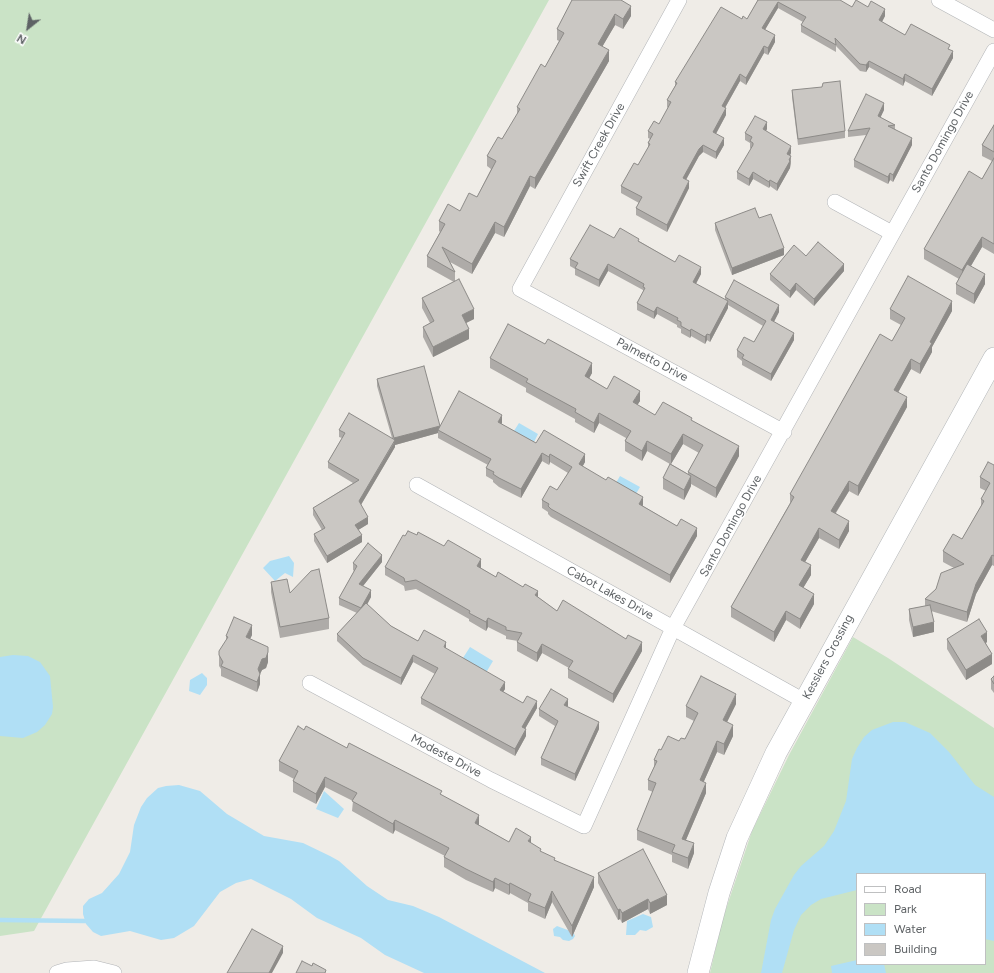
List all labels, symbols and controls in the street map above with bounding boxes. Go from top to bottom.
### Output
north arrow [8,8,48,48]
text: N [15,31,29,47]
street label: Santo Domingo Drive [909,89,977,195]
street label: Swift Creek Drive [570,100,628,190]
street label: Palmetto Drive [614,335,690,385]
street label: Santo Domingo Drive [697,473,765,579]
street label: Cabot Lakes Drive [564,563,656,623]
street label: Kesslers Crossing [800,612,856,702]
street label: Modeste Drive [408,731,484,781]
legend [856,873,986,965]
text: Road [894,882,922,896]
text: Park [894,902,917,916]
text: Water [894,922,926,936]
text: Building [894,942,937,956]

